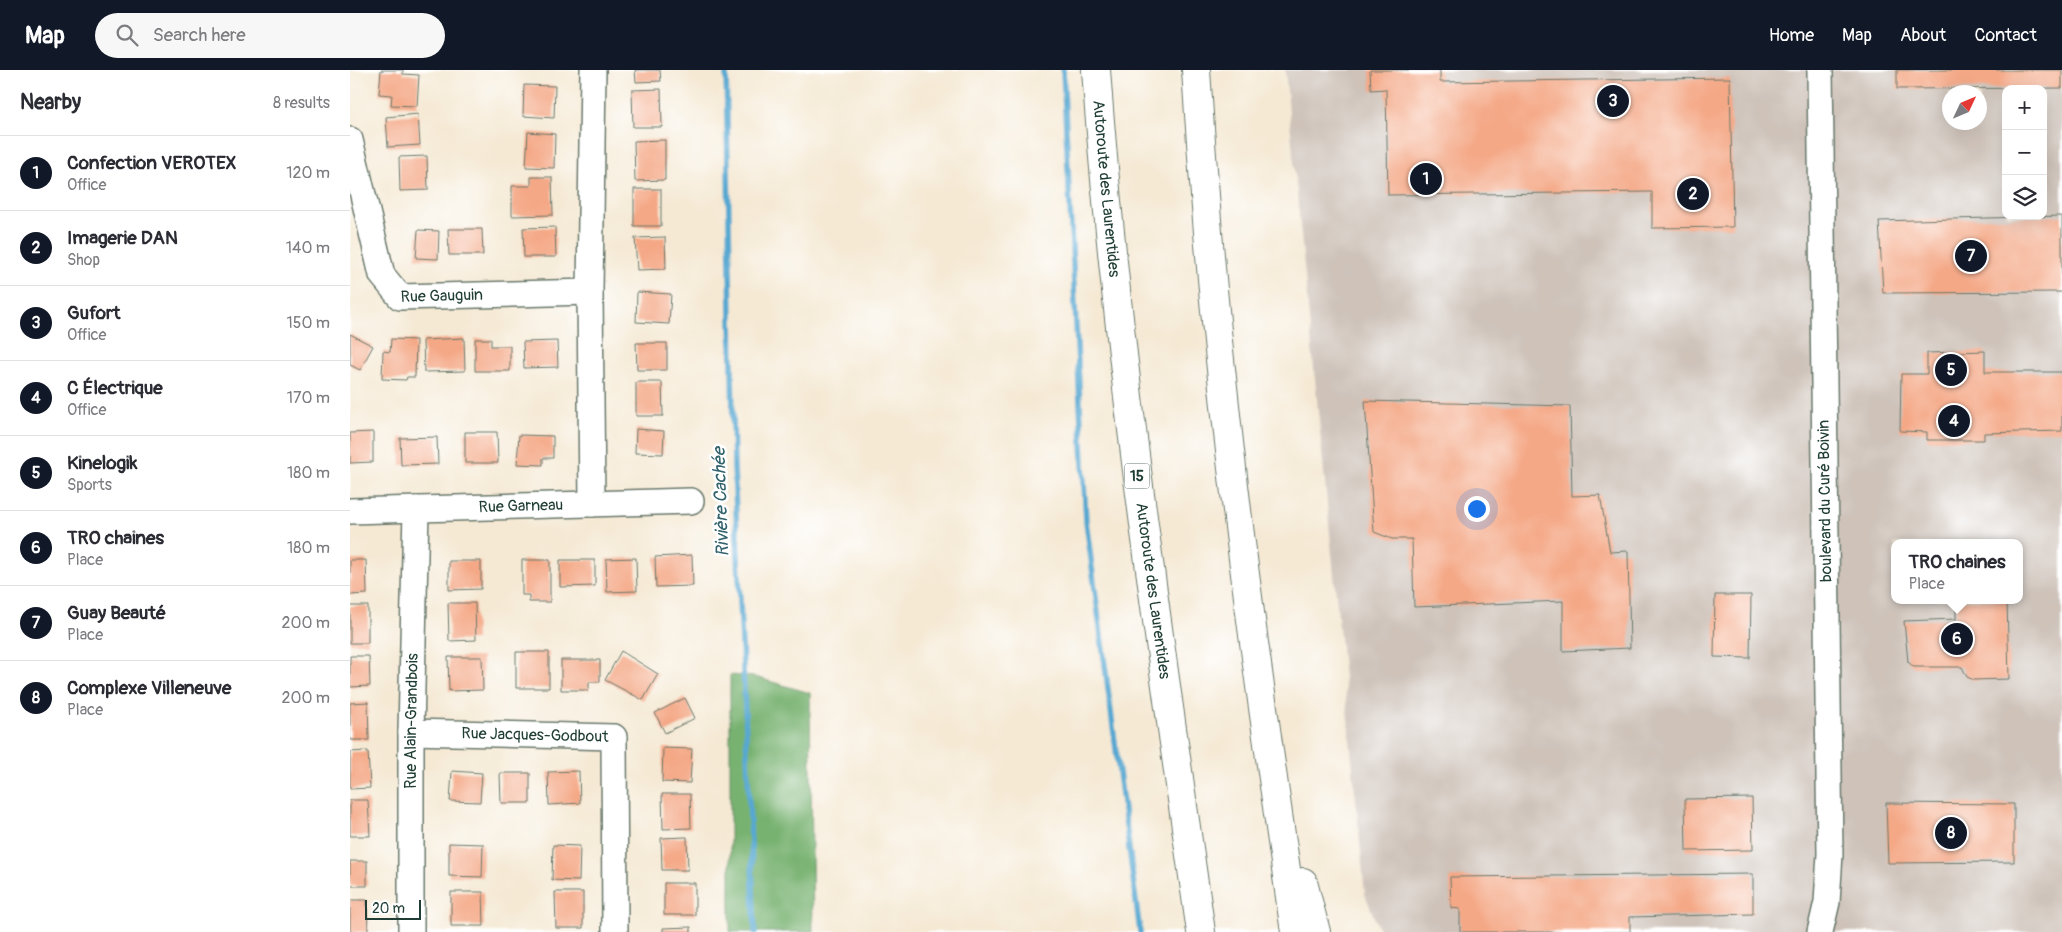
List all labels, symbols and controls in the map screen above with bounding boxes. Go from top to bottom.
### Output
search box [95,13,445,58]
text: Map [25,21,65,50]
icon: search [113,21,141,49]
text: Search here [153,23,246,47]
text: Home [1769,24,1814,47]
text: Map [1842,24,1872,47]
text: About [1900,24,1946,47]
text: Contact [1974,24,2037,47]
pin: 3 [1597,82,1629,120]
north arrow [1942,85,1987,130]
map controls [2002,85,2047,220]
button: + [2002,85,2047,130]
text: Nearby [20,89,81,116]
text: 8 results [273,93,330,113]
street label: Autoroute des Laurentides [1088,99,1124,278]
button: − [2002,130,2047,175]
text: Confection VEROTEX [67,151,237,175]
pin: 1 [1410,160,1442,198]
text: 1 [33,163,39,183]
text: 120 m [286,163,330,183]
text: Office [67,175,107,195]
pin: 2 [1677,175,1709,213]
button: layers [2002,175,2047,220]
text: Imagerie DAN [67,226,178,250]
pin: 7 [1955,237,1987,275]
text: 2 [32,238,40,258]
text: 140 m [286,238,330,258]
text: Shop [67,250,100,270]
street label: Rue Gauguin [400,285,483,307]
text: Gufort [67,301,120,325]
text: 3 [32,313,40,333]
text: 150 m [286,313,330,333]
text: Office [67,325,107,345]
pin: 5 [1935,351,1967,389]
text: C Électrique [67,376,163,400]
text: 4 [31,388,41,408]
text: 170 m [287,388,330,408]
text: Office [67,400,107,420]
pin: 4 [1938,402,1970,440]
street label: boulevard du Curé Boivin [1814,420,1836,582]
water label: Rivière Cachée [708,445,734,557]
text: Kinelogik [67,451,137,475]
text: 5 [32,463,40,483]
text: 180 m [287,463,330,483]
road number: 15 [1124,464,1150,488]
text: Sports [67,475,112,495]
street label: Rue Garneau [478,495,564,517]
your location [1464,496,1490,522]
street label: Autoroute des Laurentides [1131,501,1175,680]
text: TRO chaines [67,526,164,550]
text: 6 [31,538,41,558]
text: 180 m [287,538,330,558]
popup [1891,539,2023,604]
text: Place [67,550,103,570]
text: TRO chaines [1909,550,2005,574]
text: Place [1909,574,1945,594]
text: Guay Beauté [67,601,166,625]
text: 7 [32,613,40,633]
text: 200 m [282,613,330,633]
pin: 6 [1941,620,1973,658]
text: Place [67,625,103,645]
street label: Rue Alain-Grandbois [401,653,423,789]
text: Complexe Villeneuve [67,676,231,700]
text: 8 [32,688,40,708]
text: 200 m [282,688,330,708]
text: Place [67,700,103,720]
street label: Rue Jacques-Godbout [461,723,609,747]
pin: 8 [1935,814,1967,852]
scale bar [365,897,421,920]
text: 20 m [372,900,405,917]

